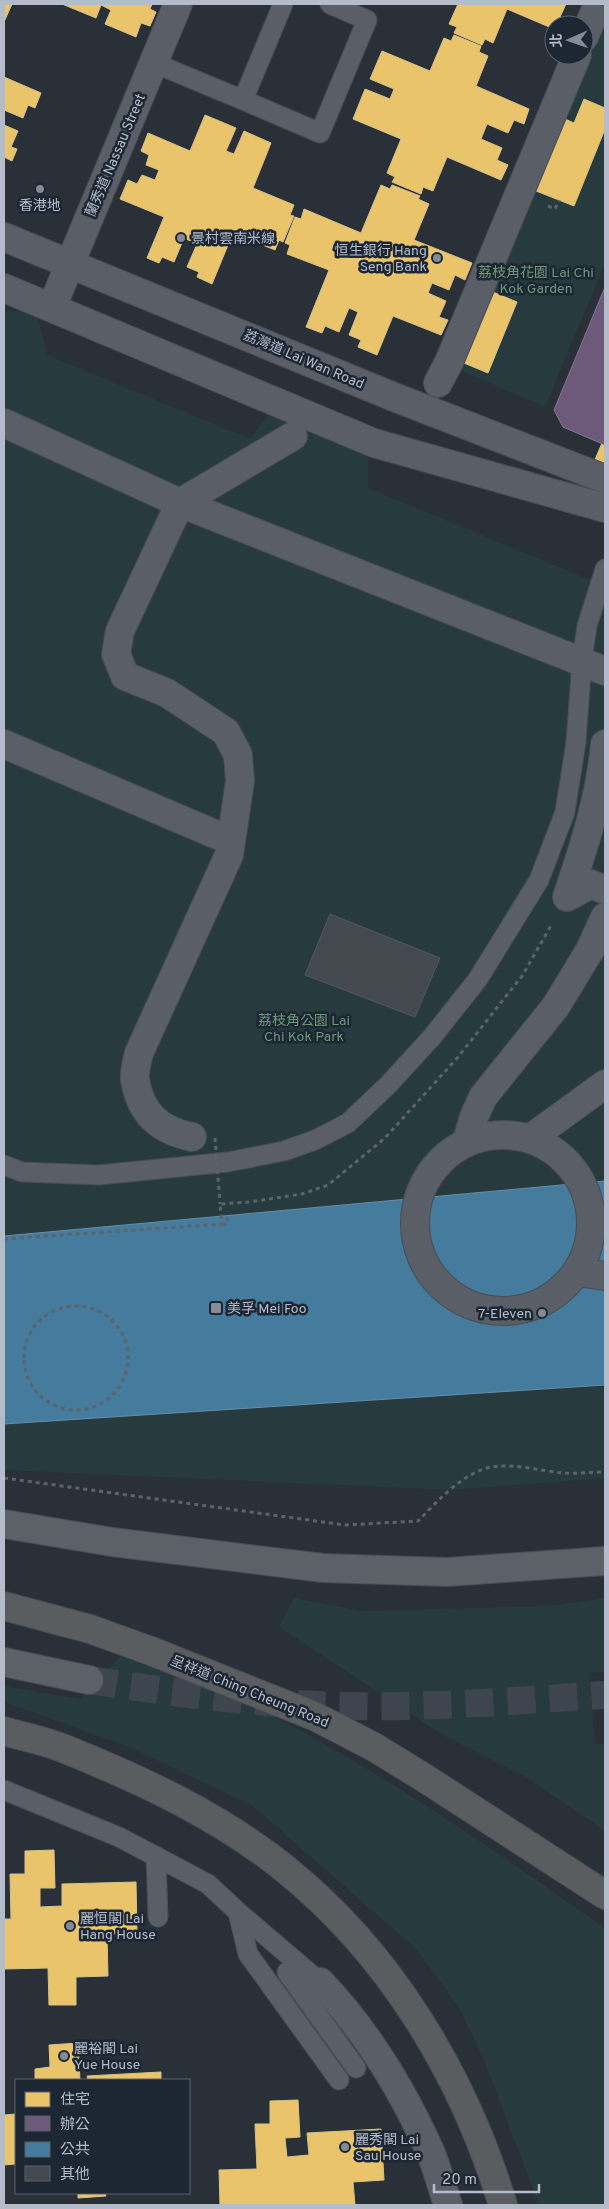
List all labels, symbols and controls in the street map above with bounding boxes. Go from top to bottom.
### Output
north arrow [544,15,594,65]
text: 北 [549,33,566,48]
street label: 蘭秀道 Nassau Street [83,91,150,220]
marker: 香港地 [34,183,46,195]
place label: 香港地 [19,198,61,215]
place label: 景村雲南米線 [191,230,275,248]
marker: 景村雲南米線 [175,232,187,244]
place label: 恒生銀行 Hang Seng Bank [335,243,427,276]
marker: 恒生銀行 Hang Seng Bank [431,252,443,264]
park label: 荔枝角花園 Lai Chi Kok Garden [478,265,594,298]
street label: 荔灣道 Lai Wan Road [240,327,366,394]
park label: 荔枝角公園 Lai Chi Kok Park [258,1013,350,1046]
marker: 美孚 Mei Foo [209,1301,223,1315]
place label: 美孚 Mei Foo [227,1301,307,1318]
place label: 7-Eleven [478,1306,532,1323]
marker: 7-Eleven [536,1307,548,1319]
street label: 呈祥道 Ching Cheung Road [168,1653,331,1732]
place label: 麗恒閣 Lai Hang House [80,1911,156,1944]
marker: 麗恒閣 Lai Hang House [64,1920,76,1932]
place label: 麗裕閣 Lai Yue House [74,2041,140,2074]
marker: 麗裕閣 Lai Yue House [58,2050,70,2062]
legend [15,2079,190,2194]
text: 住宅 [60,2091,90,2110]
text: 辦公 [60,2116,90,2135]
place label: 麗秀閣 Lai Sau House [355,2132,421,2165]
text: 公共 [60,2141,90,2160]
marker: 麗秀閣 Lai Sau House [339,2141,351,2153]
scale bar [434,2162,539,2194]
text: 其他 [60,2166,90,2185]
text: 20 m [442,2171,477,2190]

